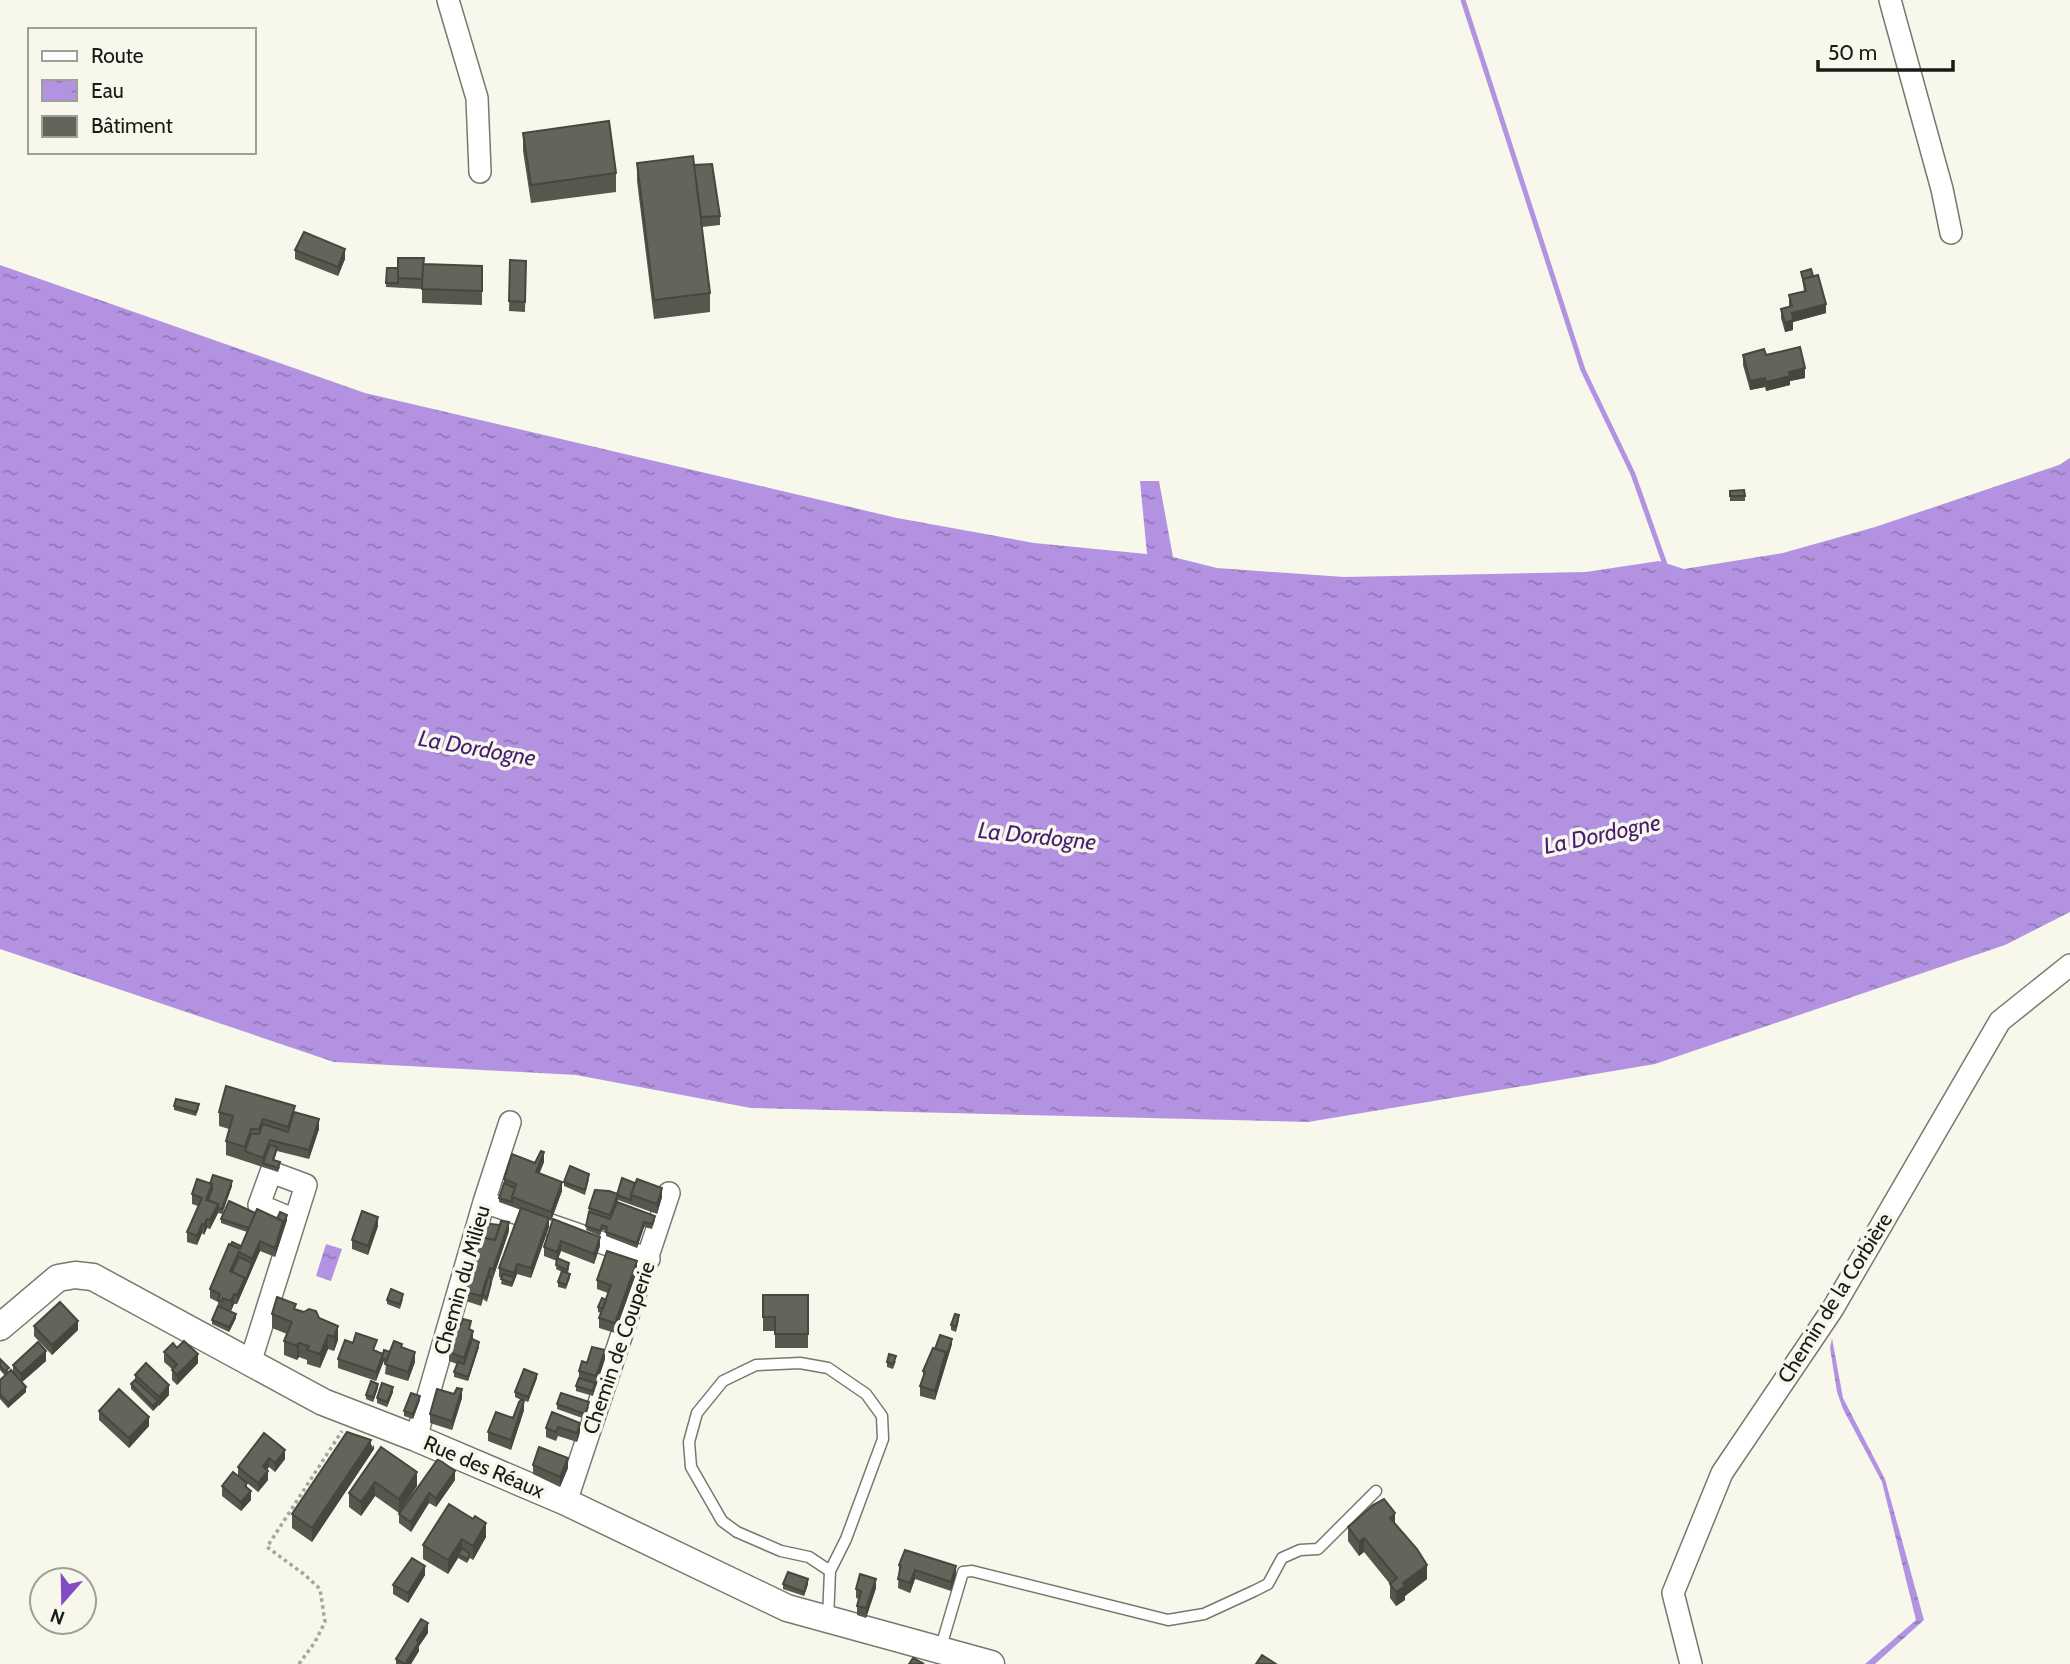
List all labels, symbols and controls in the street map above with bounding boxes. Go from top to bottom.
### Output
legend [28,28,256,154]
scale bar [1818,28,1953,72]
text: 50 m [1828,40,1877,65]
text: Route [91,43,144,68]
text: Eau [91,78,124,103]
text: Bâtiment [91,113,173,138]
water label: La Dordogne [416,724,538,772]
water label: La Dordogne [1541,808,1663,860]
water label: La Dordogne [977,816,1097,856]
street label: Chemin du Milieu [428,1202,495,1357]
street label: Chemin de la Corbière [1772,1208,1897,1388]
street label: Chemin de Couperie [577,1258,660,1437]
street label: Rue des Réaux [420,1430,548,1503]
north arrow [28,1566,98,1636]
text: N [47,1603,68,1630]

